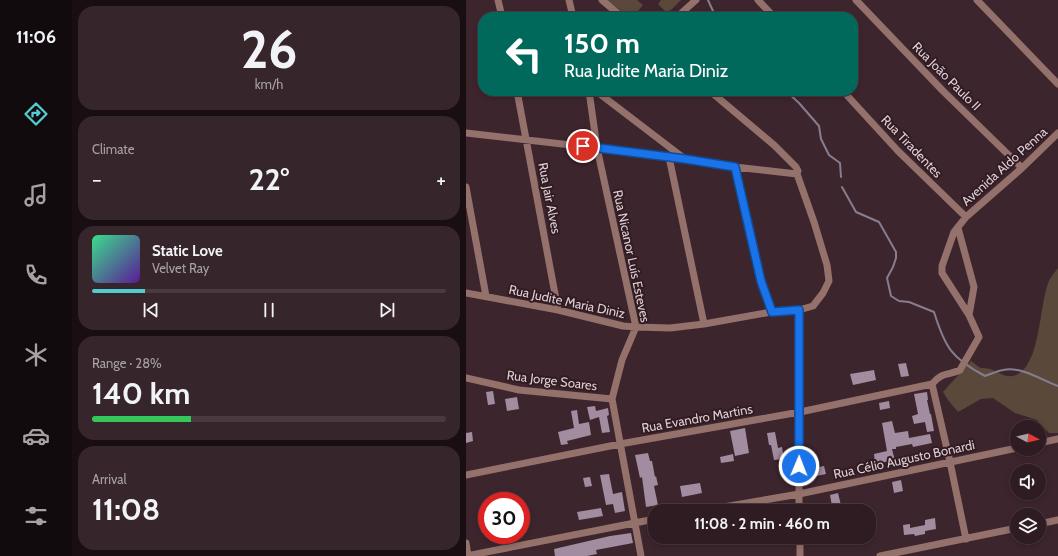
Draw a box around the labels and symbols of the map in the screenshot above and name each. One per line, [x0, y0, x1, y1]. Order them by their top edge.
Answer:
street label: Rua João Paulo II [909, 38, 985, 114]
street label: Rua Tiradentes [878, 111, 946, 181]
street label: Avenida Aldo Penna [958, 123, 1051, 209]
pin [566, 129, 600, 163]
street label: Rua Jair Alves [535, 161, 565, 236]
street label: Rua Nicanor Luís Esteves [610, 188, 654, 324]
street label: Rua Judite Maria Diniz [507, 281, 627, 321]
street label: Rua Jorge Soares [506, 367, 599, 394]
street label: Rua Evandro Martins [640, 400, 754, 436]
north arrow [1010, 420, 1046, 456]
street label: Rua Célio Augusto Bonardi [832, 436, 976, 482]
position arrow [778, 445, 820, 487]
speed limit sign: 30 [478, 492, 530, 544]

